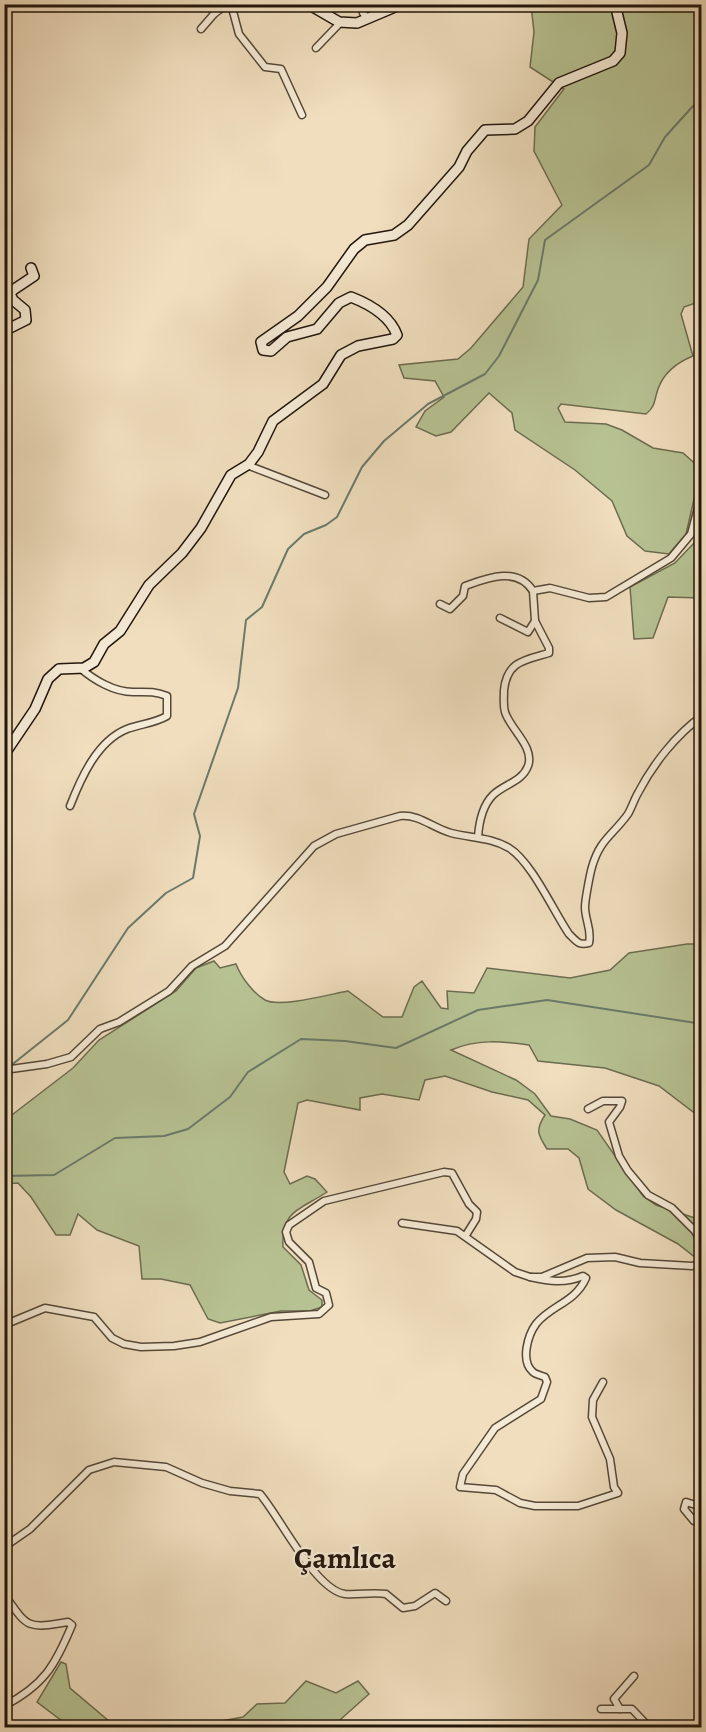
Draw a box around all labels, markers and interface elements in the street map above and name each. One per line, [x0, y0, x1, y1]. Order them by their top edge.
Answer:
district label: Çamlıca [294, 1538, 396, 1578]

